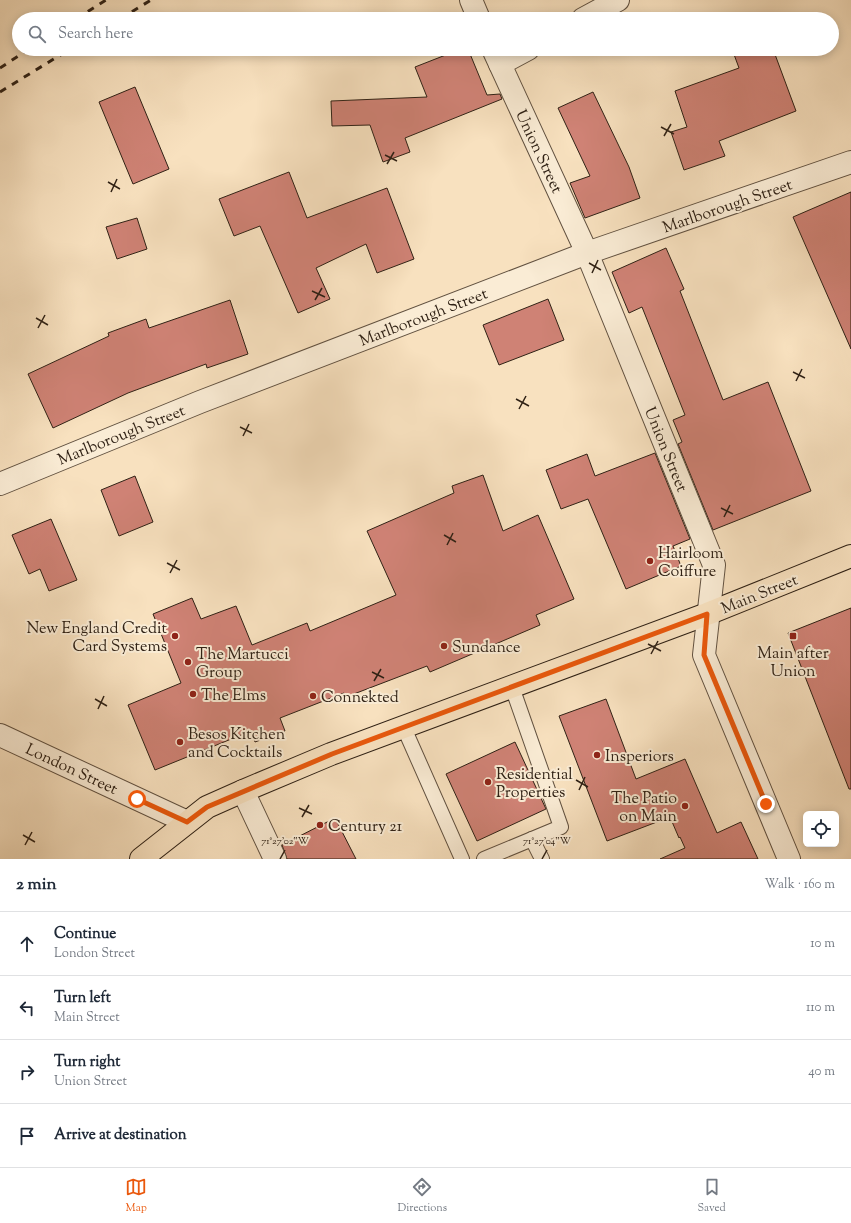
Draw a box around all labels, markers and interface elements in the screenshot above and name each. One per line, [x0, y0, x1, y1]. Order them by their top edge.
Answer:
search box [12, 12, 839, 56]
icon: search [26, 23, 48, 45]
text: Search here [58, 24, 133, 45]
street label: Union Street [508, 106, 567, 198]
street label: Marlborough Street [660, 174, 796, 240]
street label: Marlborough Street [356, 283, 492, 353]
street label: Marlborough Street [55, 400, 190, 472]
street label: Union Street [637, 404, 692, 496]
place label: Hairloom Coiffure [658, 543, 723, 584]
marker: Hairloom Coiffure [645, 556, 655, 566]
street label: Main Street [718, 569, 802, 621]
place label: New England Credit Card Systems [26, 618, 168, 659]
marker: New England Credit Card Systems [170, 631, 180, 641]
marker: Main after Union [788, 631, 798, 641]
place label: Sundance [452, 637, 520, 660]
marker: Sundance [439, 641, 449, 651]
place label: Main after Union [757, 643, 829, 684]
place label: The Martucci Group [196, 644, 289, 685]
marker: The Martucci Group [183, 657, 193, 667]
place label: The Elms [201, 685, 266, 708]
place label: Connekted [321, 687, 399, 710]
marker: The Elms [188, 689, 198, 699]
marker: Connekted [308, 691, 318, 701]
place label: Besos Kitchen and Cocktails [188, 724, 286, 765]
marker: Besos Kitchen and Cocktails [175, 737, 185, 747]
street label: London Street [21, 739, 121, 802]
place label: Insperiors [605, 746, 674, 769]
marker: Insperiors [592, 750, 602, 760]
place label: Residential Properties [496, 764, 573, 805]
marker: Residential Properties [483, 777, 493, 787]
place label: The Patio on Main [611, 788, 678, 829]
route start [128, 790, 146, 808]
route end [757, 795, 775, 813]
marker: The Patio on Main [680, 801, 690, 811]
map controls [803, 811, 839, 847]
button: locate [803, 811, 839, 847]
place label: Century 21 [328, 816, 403, 839]
marker: Century 21 [315, 820, 325, 830]
text: 71°27'02"W [261, 834, 309, 849]
text: 71°27'04"W [523, 834, 571, 849]
text: 2 min [16, 873, 57, 897]
text: Walk · 160 m [764, 876, 835, 894]
text: Continue [54, 924, 116, 945]
icon: ahead [16, 933, 38, 955]
text: 10 m [810, 935, 835, 953]
text: London Street [54, 945, 135, 963]
text: Turn left [54, 988, 111, 1009]
icon: left [16, 997, 38, 1019]
text: 110 m [806, 999, 835, 1017]
text: Main Street [54, 1009, 120, 1027]
text: Turn right [54, 1052, 120, 1073]
icon: right [16, 1061, 38, 1083]
text: 40 m [808, 1063, 835, 1081]
text: Union Street [54, 1073, 127, 1091]
icon: arrive [16, 1125, 38, 1147]
text: Arrive at destination [54, 1125, 187, 1146]
tab: Map [125, 1176, 147, 1216]
tab: Directions [398, 1176, 447, 1216]
tab: Saved [698, 1176, 726, 1216]

